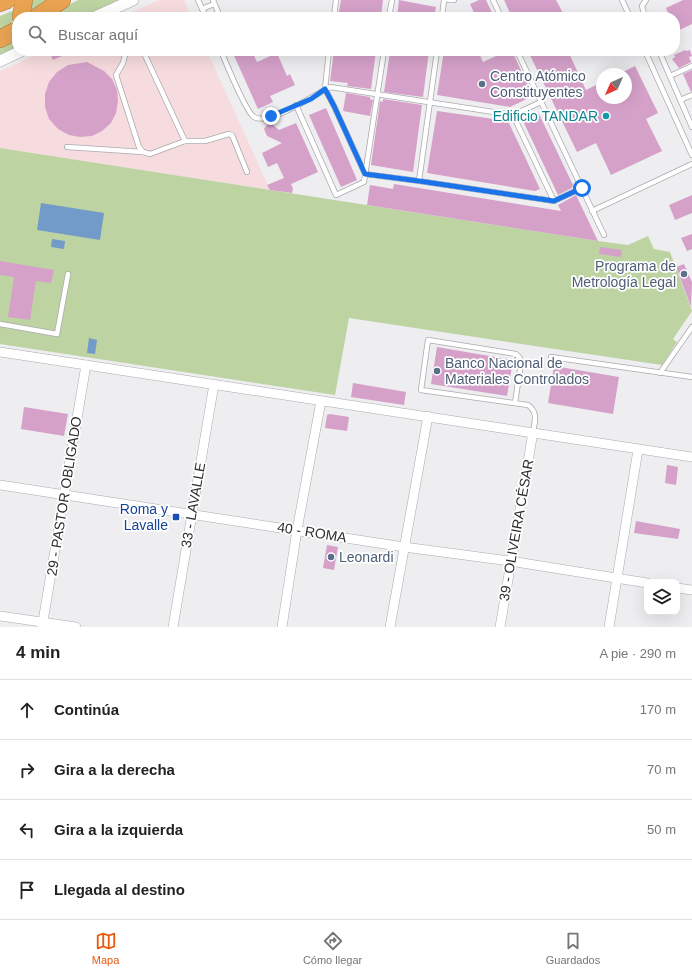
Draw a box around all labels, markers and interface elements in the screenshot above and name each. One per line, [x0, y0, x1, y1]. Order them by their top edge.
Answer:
search box [12, 12, 680, 56]
icon: search [26, 23, 48, 45]
text: Buscar aquí [58, 26, 138, 43]
place label: Centro Atómico Constituyentes [490, 68, 586, 100]
north arrow [596, 68, 632, 104]
marker: Centro Atómico Constituyentes [477, 79, 487, 89]
route end [262, 107, 280, 125]
place label: Edificio TANDAR [493, 108, 598, 124]
marker: Edificio TANDAR [601, 111, 611, 121]
route start [573, 179, 591, 197]
place label: Programa de Metrología Legal [572, 258, 676, 290]
marker: Programa de Metrología Legal [679, 269, 689, 279]
place label: Banco Nacional de Materiales Controlados [445, 355, 589, 387]
marker: Banco Nacional de Materiales Controlados [432, 366, 442, 376]
street label: 29 - PASTOR OBLIGADO [43, 415, 85, 577]
street label: 39 - OLIVEIRA CÉSAR [496, 458, 536, 602]
street label: 33 - LAVALLE [178, 461, 208, 549]
place label: Roma y Lavalle [120, 501, 168, 533]
marker: Roma y Lavalle [171, 512, 181, 522]
street label: 40 - ROMA [276, 519, 348, 545]
place label: Leonardi [339, 549, 394, 565]
marker: Leonardi [326, 552, 336, 562]
map controls [644, 579, 680, 615]
button: layers [644, 579, 680, 615]
text: 4 min [16, 643, 60, 662]
text: A pie · 290 m [599, 646, 676, 661]
icon: ahead [16, 699, 38, 721]
text: Continúa [54, 701, 119, 718]
text: 170 m [640, 702, 676, 717]
icon: right [16, 759, 38, 781]
text: Gira a la derecha [54, 761, 175, 778]
text: 70 m [647, 762, 676, 777]
icon: left [16, 819, 38, 841]
text: Gira a la izquierda [54, 821, 183, 838]
text: 50 m [647, 822, 676, 837]
icon: arrive [16, 879, 38, 901]
text: Llegada al destino [54, 881, 185, 898]
tab: Mapa [92, 930, 119, 966]
tab: Cómo llegar [303, 930, 362, 966]
tab: Guardados [546, 930, 600, 966]

